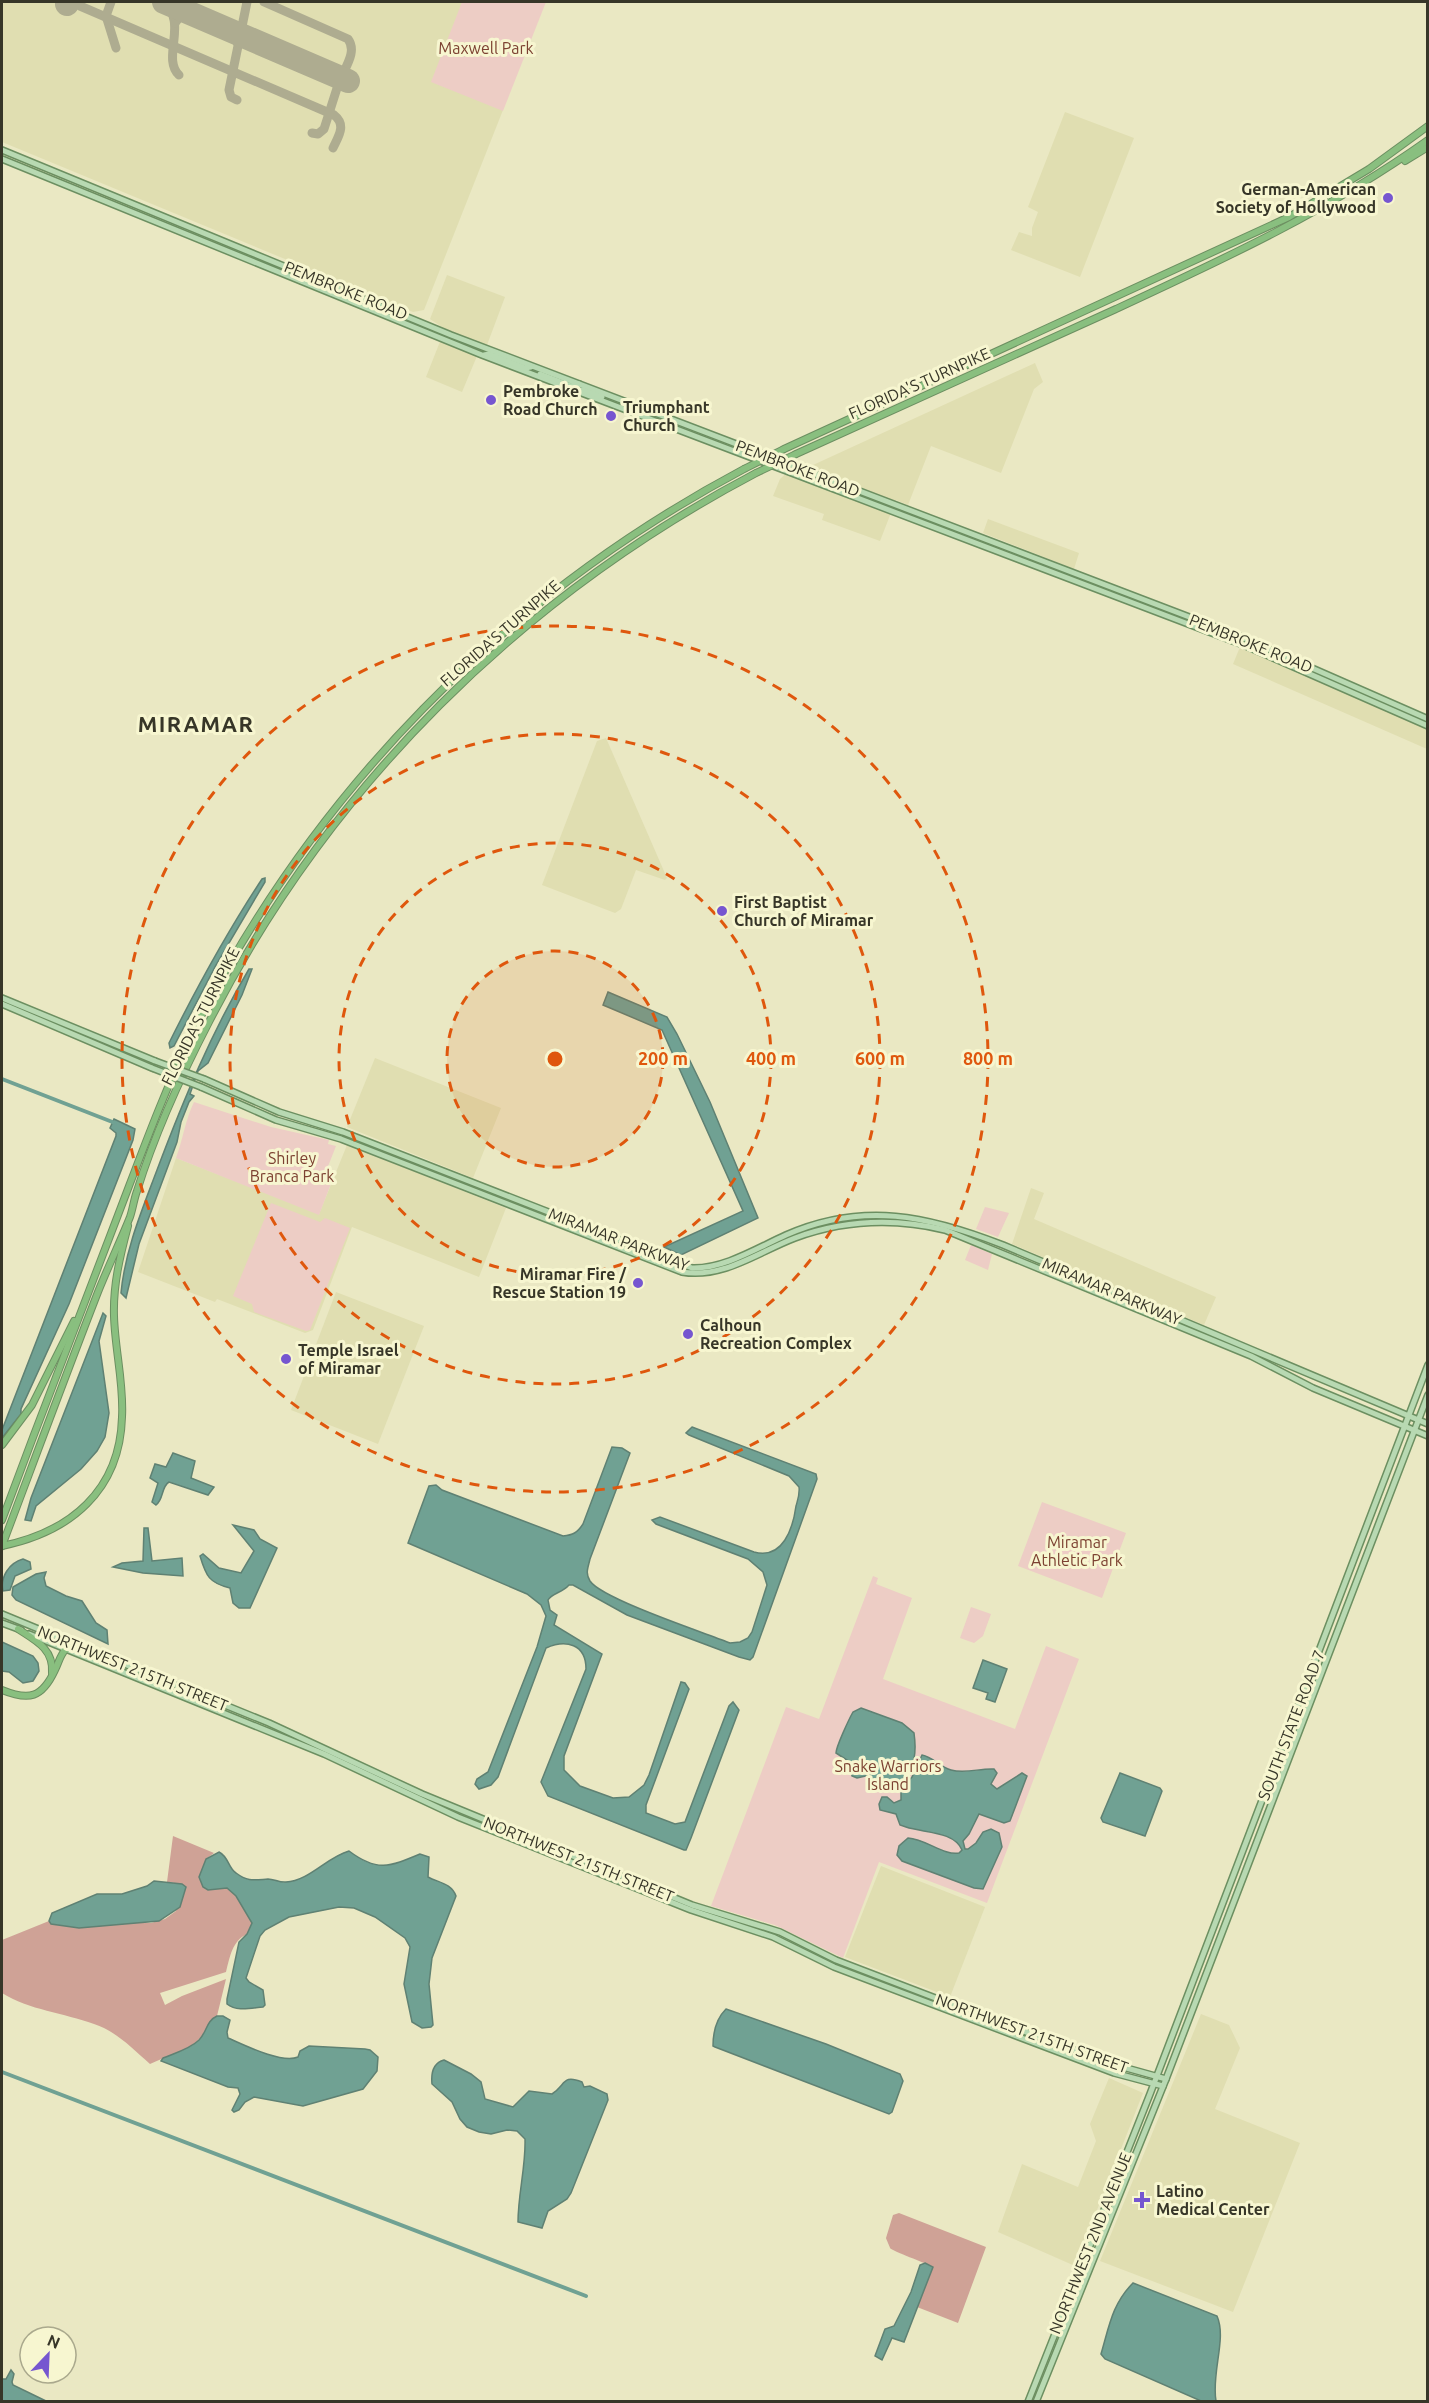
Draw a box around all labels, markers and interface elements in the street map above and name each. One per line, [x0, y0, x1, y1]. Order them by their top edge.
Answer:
park label: Maxwell Park [438, 39, 534, 57]
place label: German-American Society of Hollywood [1216, 180, 1376, 216]
marker: German-American Society of Hollywood [1381, 191, 1395, 205]
street label: PEMBROKE ROAD [282, 257, 410, 323]
street label: FLORIDA'S TURNPIKE [846, 344, 992, 422]
place label: Pembroke Road Church [503, 382, 598, 418]
marker: Pembroke Road Church [484, 393, 498, 407]
place label: Triumphant Church [623, 398, 710, 434]
marker: Triumphant Church [604, 409, 618, 423]
street label: PEMBROKE ROAD [734, 436, 862, 500]
street label: FLORIDA'S TURNPIKE [437, 576, 563, 690]
street label: PEMBROKE ROAD [1187, 610, 1315, 676]
district label: MIRAMAR [138, 711, 254, 736]
place label: First Baptist Church of Miramar [734, 893, 874, 929]
marker: First Baptist Church of Miramar [715, 904, 729, 918]
street label: FLORIDA'S TURNPIKE [157, 944, 243, 1088]
text: 200 m [638, 1048, 688, 1068]
text: 400 m [746, 1048, 796, 1068]
text: 600 m [855, 1048, 905, 1068]
text: 800 m [963, 1048, 1013, 1068]
centre of rings [545, 1049, 565, 1069]
park label: Shirley Branca Park [250, 1149, 334, 1185]
street label: MIRAMAR PARKWAY [546, 1204, 693, 1274]
street label: MIRAMAR PARKWAY [1040, 1254, 1185, 1329]
place label: Miramar Fire / Rescue Station 19 [492, 1265, 627, 1301]
marker: Miramar Fire / Rescue Station 19 [631, 1276, 645, 1290]
place label: Calhoun Recreation Complex [700, 1316, 852, 1352]
marker: Calhoun Recreation Complex [681, 1327, 695, 1341]
place label: Temple Israel of Miramar [298, 1341, 399, 1377]
marker: Temple Israel of Miramar [279, 1352, 293, 1366]
park label: Miramar Athletic Park [1031, 1533, 1123, 1569]
street label: NORTHWEST 215TH STREET [35, 1622, 231, 1714]
street label: SOUTH STATE ROAD 7 [1254, 1647, 1328, 1803]
park label: Snake Warriors Island [834, 1757, 942, 1793]
street label: NORTHWEST 215TH STREET [481, 1813, 677, 1905]
street label: NORTHWEST 215TH STREET [933, 1990, 1131, 2076]
street label: NORTHWEST 2ND AVENUE [1045, 2150, 1135, 2336]
place label: Latino Medical Center [1156, 2182, 1270, 2218]
marker: Latino Medical Center [1133, 2191, 1151, 2209]
north arrow [18, 2325, 78, 2385]
text: N [45, 2331, 63, 2352]

